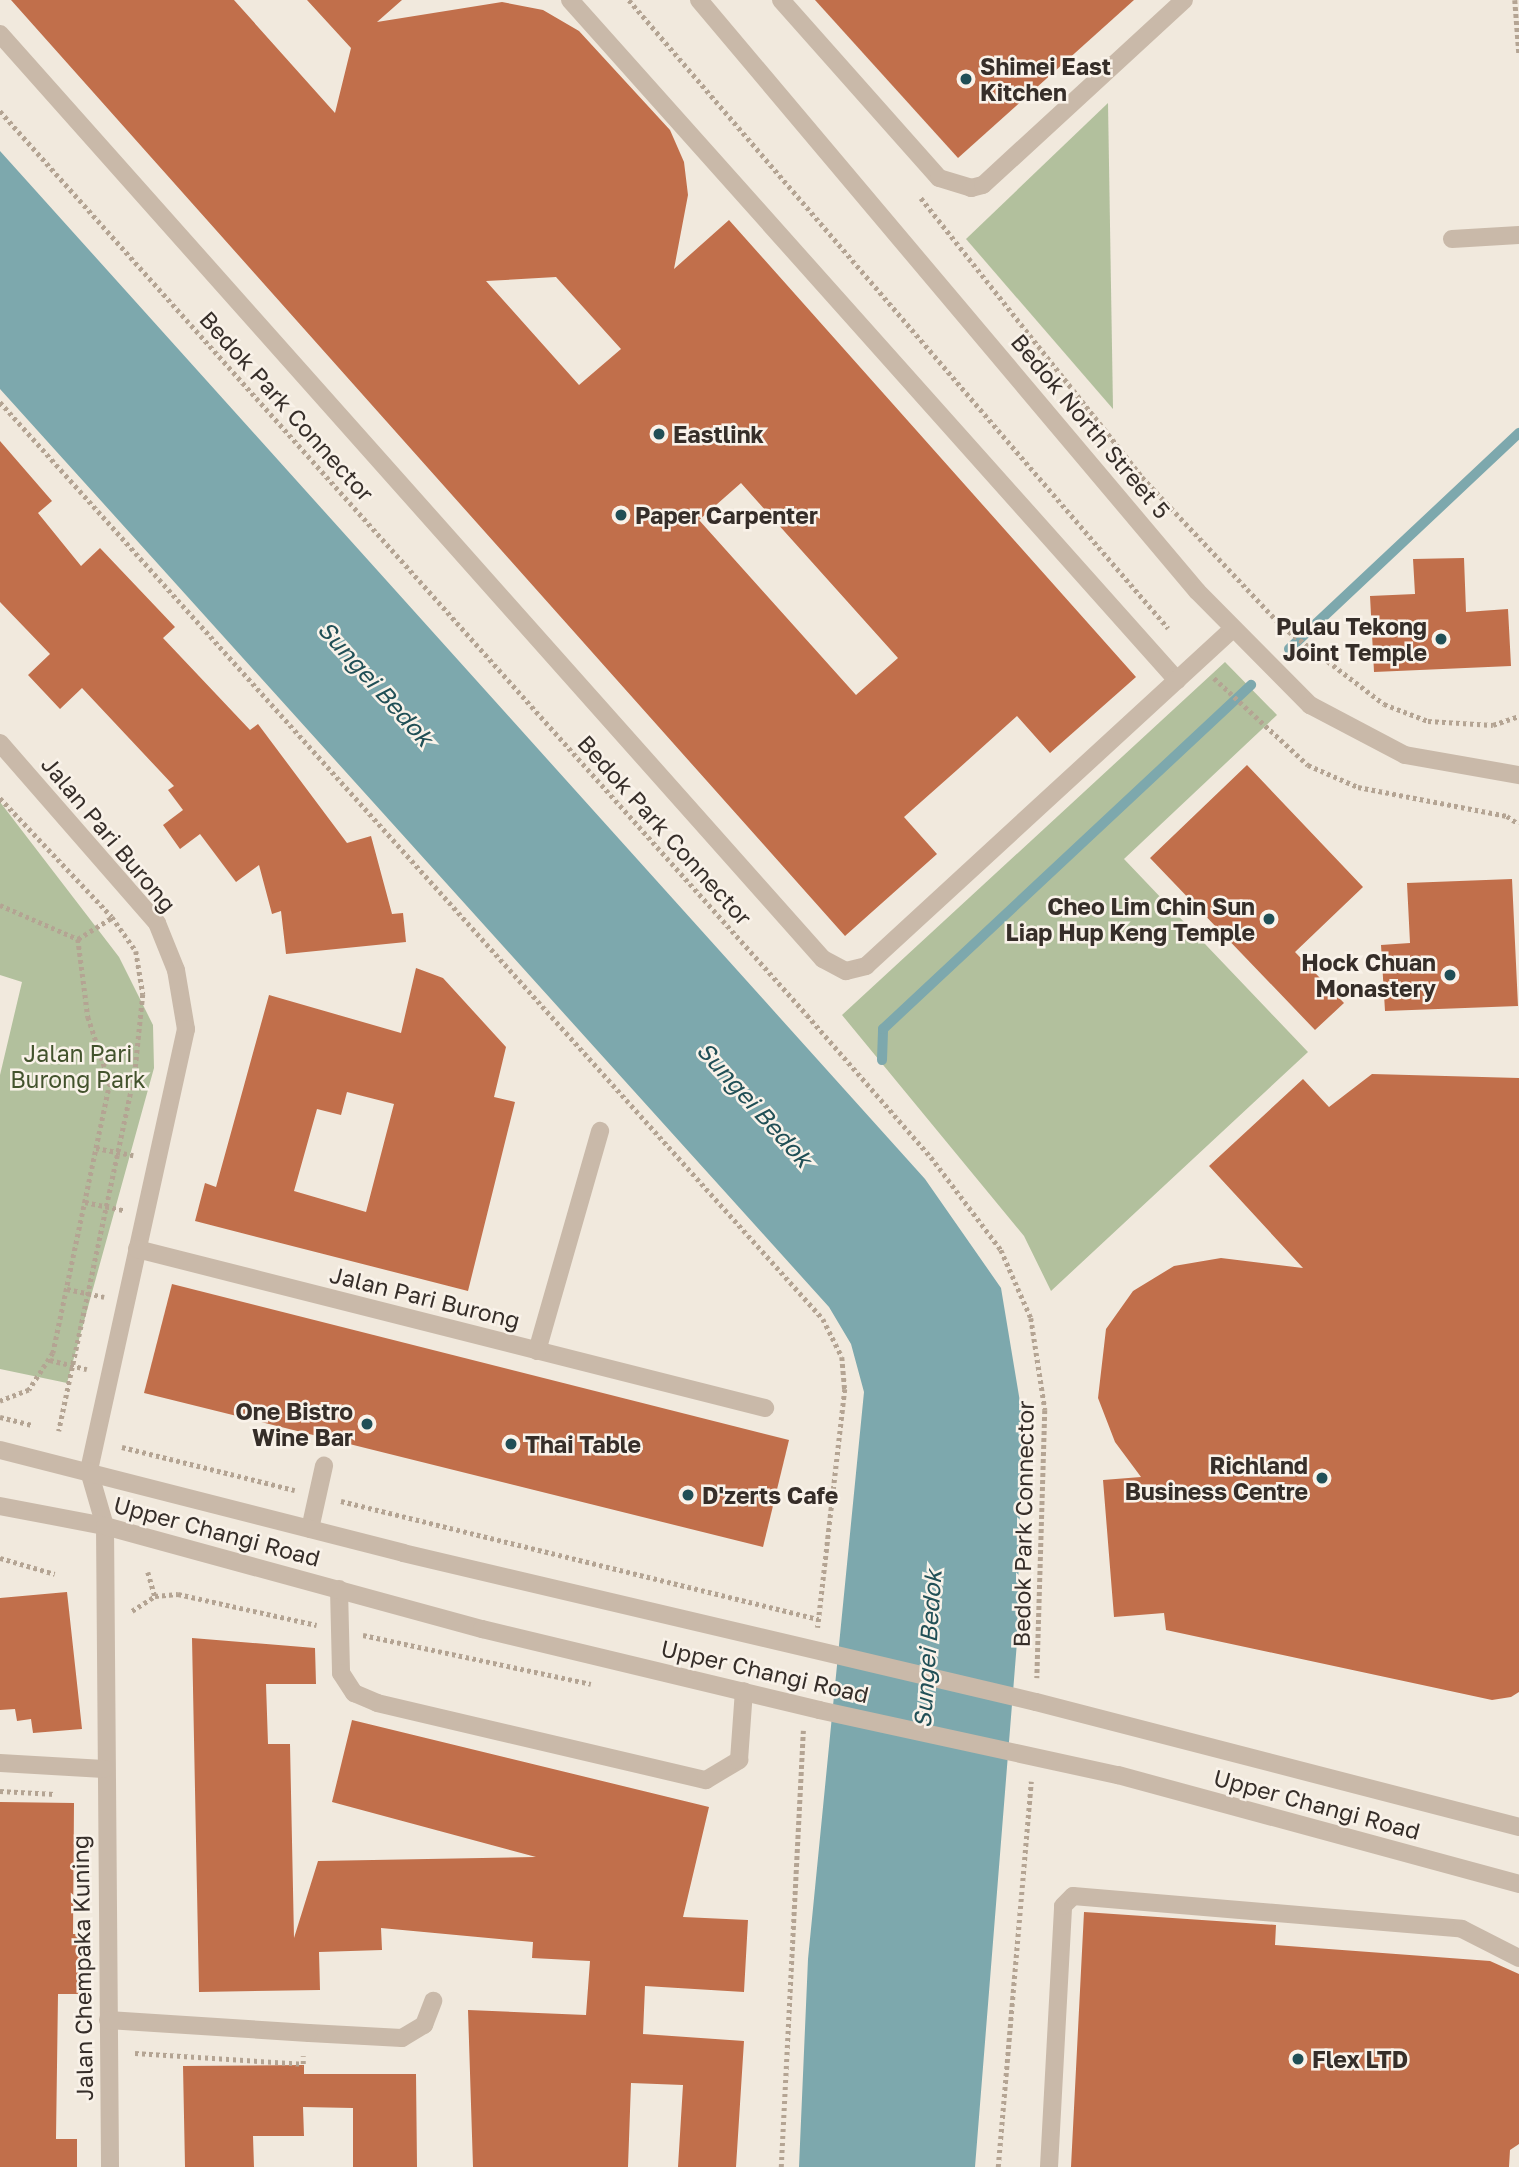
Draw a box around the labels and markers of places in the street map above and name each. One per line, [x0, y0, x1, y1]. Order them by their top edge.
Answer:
place label: Shimei East Kitchen [980, 52, 1111, 106]
marker: Shimei East Kitchen [958, 71, 974, 87]
place label: Eastlink [673, 420, 764, 448]
marker: Eastlink [651, 426, 667, 442]
place label: Paper Carpenter [635, 501, 818, 529]
marker: Paper Carpenter [613, 507, 629, 523]
place label: Pulau Tekong Joint Temple [1276, 612, 1427, 666]
marker: Pulau Tekong Joint Temple [1433, 631, 1449, 647]
place label: Cheo Lim Chin Sun Liap Hup Keng Temple [1006, 892, 1255, 946]
marker: Cheo Lim Chin Sun Liap Hup Keng Temple [1261, 911, 1277, 927]
place label: Hock Chuan Monastery [1301, 948, 1436, 1002]
marker: Hock Chuan Monastery [1442, 967, 1458, 983]
place label: One Bistro Wine Bar [235, 1397, 353, 1451]
marker: One Bistro Wine Bar [359, 1416, 375, 1432]
place label: Thai Table [525, 1430, 641, 1458]
marker: Thai Table [503, 1436, 519, 1452]
place label: Richland Business Centre [1125, 1451, 1308, 1505]
marker: Richland Business Centre [1314, 1470, 1330, 1486]
place label: D'zerts Cafe [702, 1481, 838, 1509]
marker: D'zerts Cafe [680, 1487, 696, 1503]
place label: Flex LTD [1312, 2045, 1408, 2073]
marker: Flex LTD [1290, 2051, 1306, 2067]

